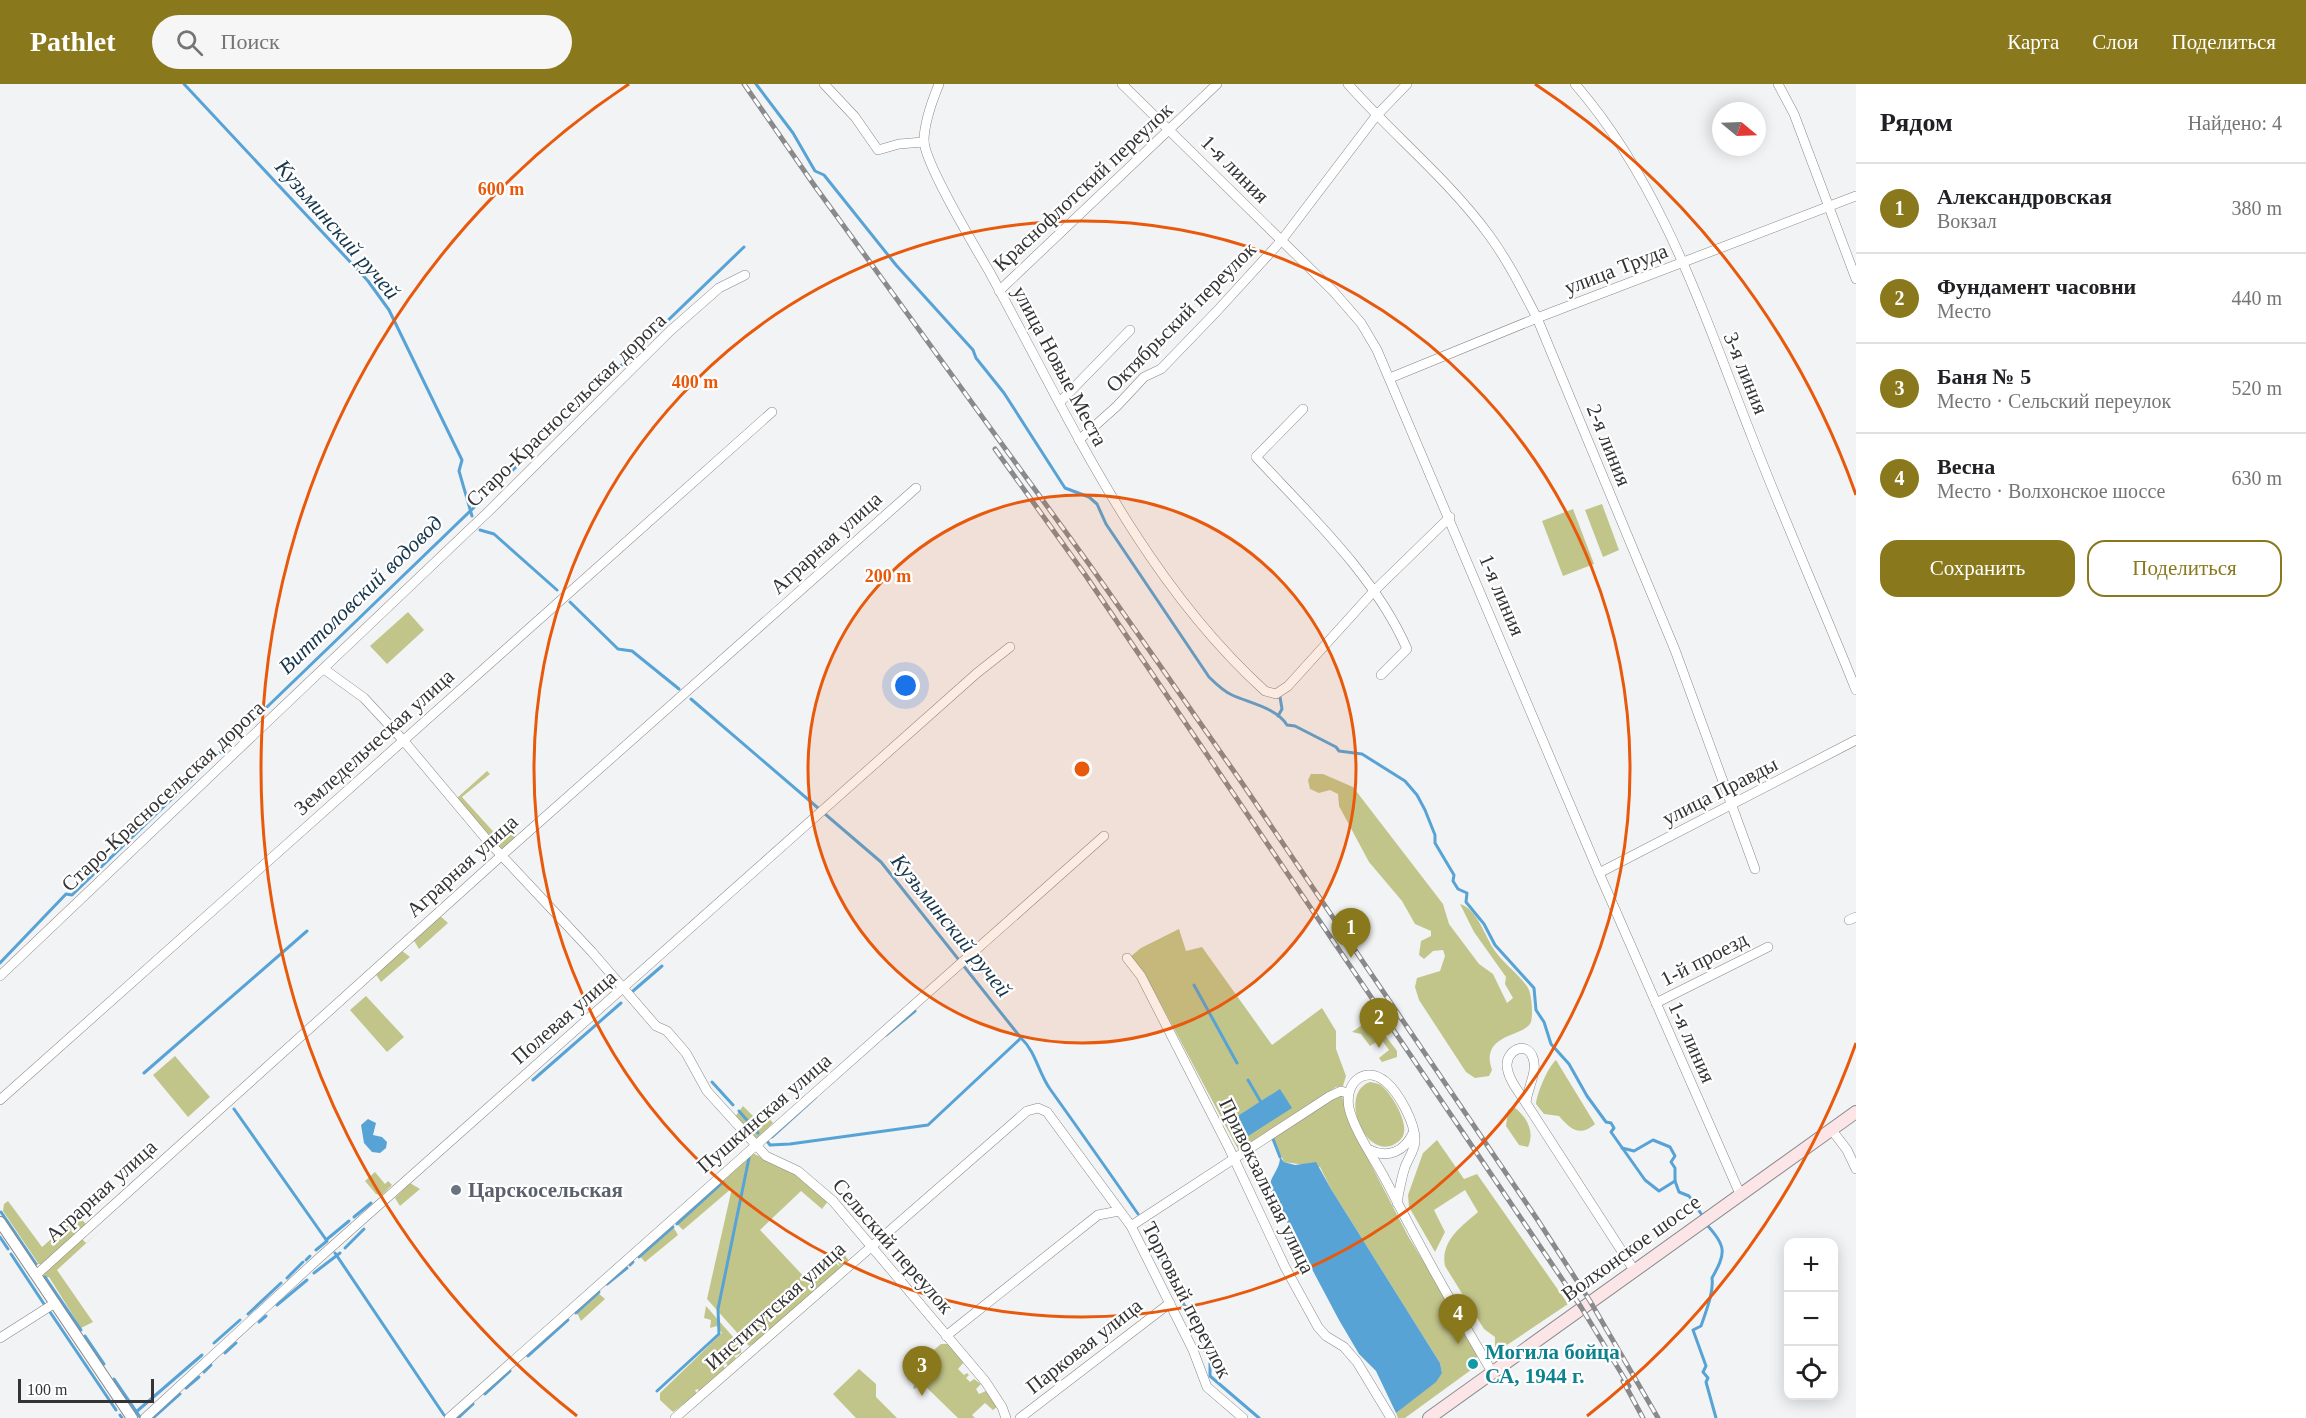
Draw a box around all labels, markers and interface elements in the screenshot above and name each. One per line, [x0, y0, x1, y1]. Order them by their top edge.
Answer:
search box [152, 15, 572, 69]
text: Pathlet [30, 26, 116, 57]
icon: search [173, 26, 206, 59]
text: Поиск [221, 29, 280, 54]
text: Карта [2007, 30, 2059, 54]
text: Слои [2092, 30, 2138, 54]
text: Поделиться [2171, 30, 2276, 54]
street label: Краснофлотский переулок [989, 97, 1178, 276]
north arrow [1712, 102, 1766, 156]
text: Рядом [1880, 108, 1953, 137]
text: Найдено: 4 [2188, 112, 2282, 134]
street label: 1-я линия [1196, 130, 1274, 208]
water label: Кузьминский ручей [269, 154, 405, 304]
text: 600 m [478, 179, 524, 199]
text: Александровская [1937, 184, 2112, 209]
text: 1 [1895, 197, 1905, 219]
text: 380 m [2231, 197, 2282, 219]
text: Вокзал [1937, 210, 1997, 232]
street label: Октябрьский переулок [1101, 236, 1262, 397]
street label: улица Труда [1561, 238, 1672, 300]
text: Фундамент часовни [1937, 274, 2136, 299]
street label: улица Новые Места [1008, 282, 1113, 451]
text: 2 [1895, 287, 1905, 309]
text: 440 m [2231, 287, 2282, 309]
text: Место [1937, 300, 1991, 322]
street label: Старо-Красносельская дорога [461, 308, 671, 512]
street label: 3-я линия [1719, 329, 1773, 418]
text: Баня № 5 [1937, 364, 2031, 389]
text: 400 m [672, 372, 718, 392]
text: 3 [1895, 377, 1905, 399]
text: 520 m [2231, 377, 2282, 399]
text: Место · Сельский переулок [1937, 390, 2171, 412]
street label: 2-я линия [1582, 401, 1636, 490]
text: Весна [1937, 454, 1995, 479]
text: 4 [1895, 467, 1905, 489]
text: 630 m [2231, 467, 2282, 489]
text: Место · Волхонское шоссе [1937, 480, 2165, 502]
street label: Аграрная улица [765, 486, 887, 599]
water label: Виттоловский водовод [273, 510, 447, 679]
button: Сохранить [1880, 540, 2075, 597]
button: Поделиться [2087, 540, 2282, 597]
street label: 1-я линия [1474, 551, 1530, 640]
text: 200 m [865, 566, 911, 586]
street label: Земледельческая улица [289, 663, 459, 820]
your location [891, 671, 920, 700]
street label: Старо-Красносельская дорога [57, 695, 270, 896]
street label: улица Правды [1658, 752, 1782, 830]
centre of rings [1072, 759, 1092, 779]
street label: Аграрная улица [401, 809, 523, 922]
water label: Кузьминский ручей [886, 848, 1017, 1002]
pin: 1 [1332, 908, 1370, 958]
street label: 1-й проезд [1656, 927, 1752, 991]
street label: Полевая улица [507, 965, 622, 1069]
pin: 2 [1360, 998, 1398, 1048]
street label: 1-я линия [1663, 998, 1721, 1087]
street label: Пушкинская улица [692, 1048, 836, 1178]
street label: Привокзальная улица [1214, 1094, 1320, 1278]
street label: Аграрная улица [40, 1134, 162, 1247]
street label: Сельский переулок [828, 1173, 959, 1319]
place label: Царскосельская [468, 1178, 623, 1202]
marker: Царскосельская [449, 1183, 463, 1197]
street label: Волхонское шоссе [1557, 1190, 1705, 1306]
street label: Торговый переулок [1137, 1218, 1237, 1383]
street label: Институтская улица [700, 1236, 851, 1375]
map controls [1784, 1238, 1838, 1400]
button: + [1784, 1238, 1838, 1292]
button: − [1784, 1292, 1838, 1346]
street label: Парковая улица [1021, 1293, 1147, 1399]
pin: 4 [1438, 1294, 1478, 1344]
place label: Могила бойца СА, 1944 г. [1485, 1340, 1620, 1388]
pin: 3 [902, 1346, 942, 1396]
button: locate [1784, 1346, 1838, 1400]
marker: Могила бойца СА, 1944 г. [1466, 1357, 1480, 1371]
scale bar [18, 1376, 154, 1404]
text: 100 m [27, 1381, 67, 1398]

